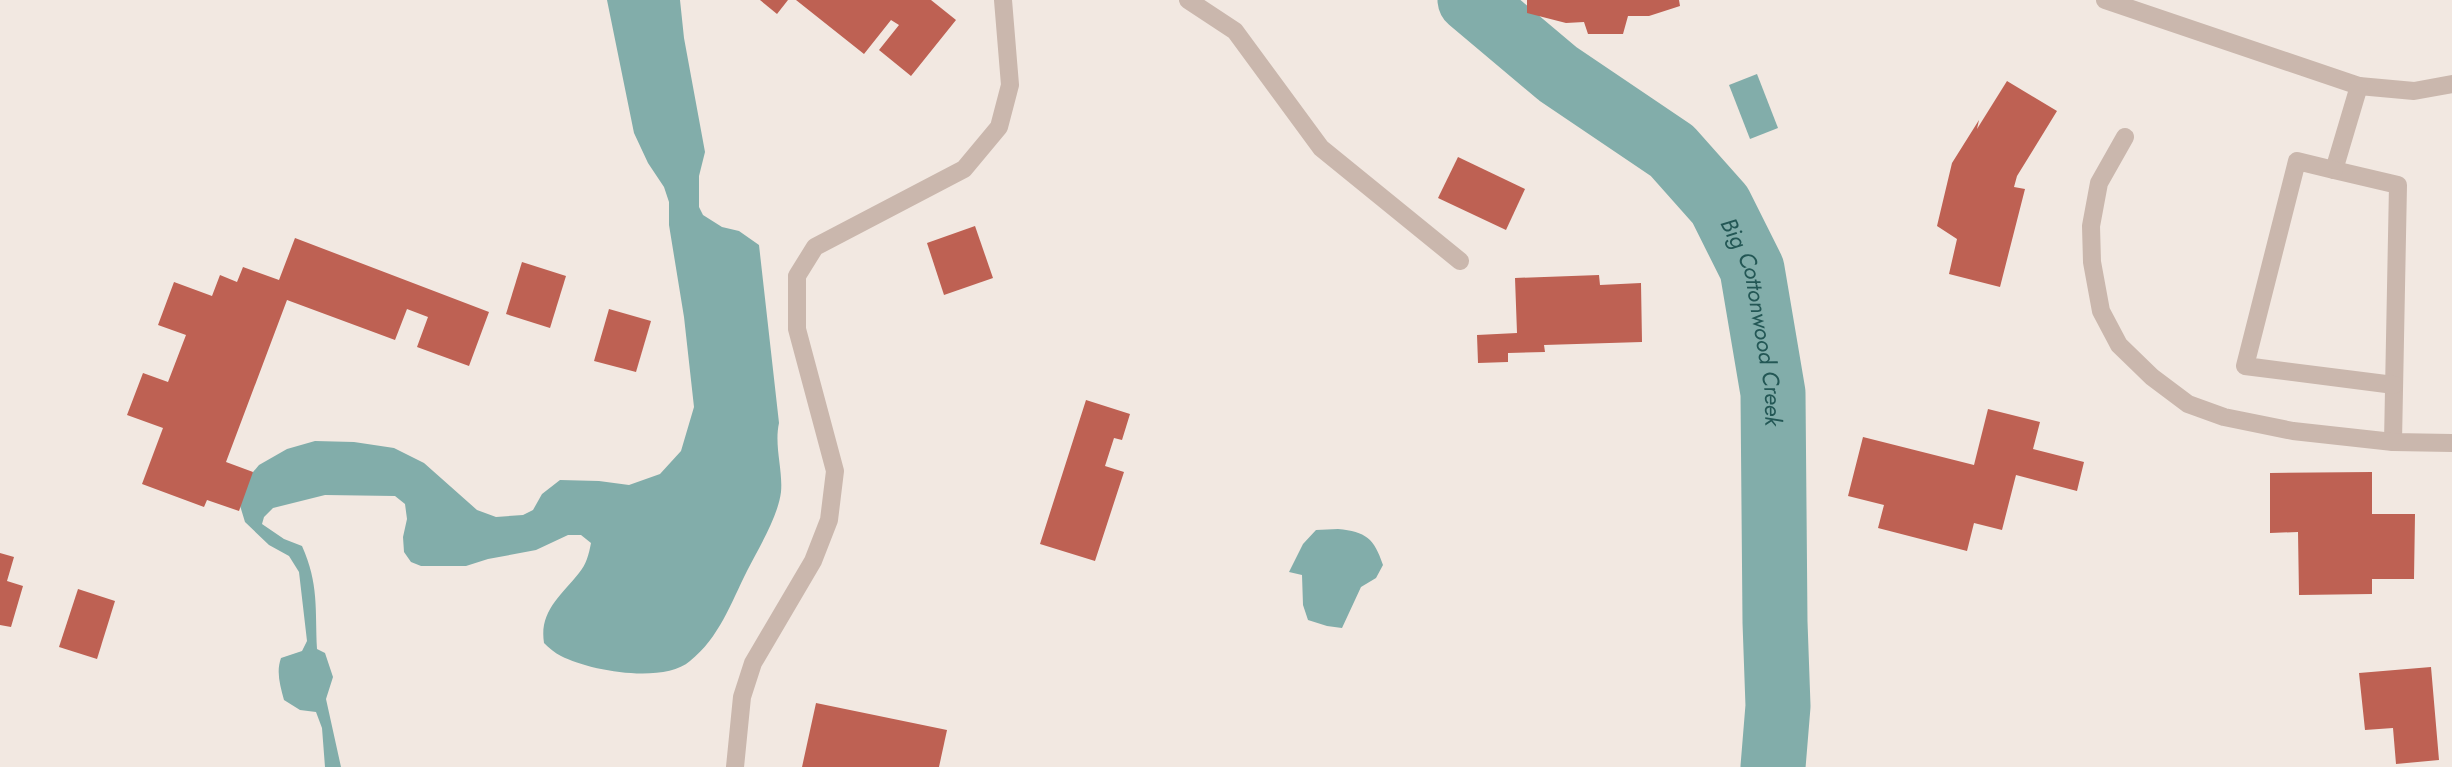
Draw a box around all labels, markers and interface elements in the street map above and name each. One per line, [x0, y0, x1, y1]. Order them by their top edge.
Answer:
water label: Big Cottonwood Creek [1712, 212, 1790, 427]

